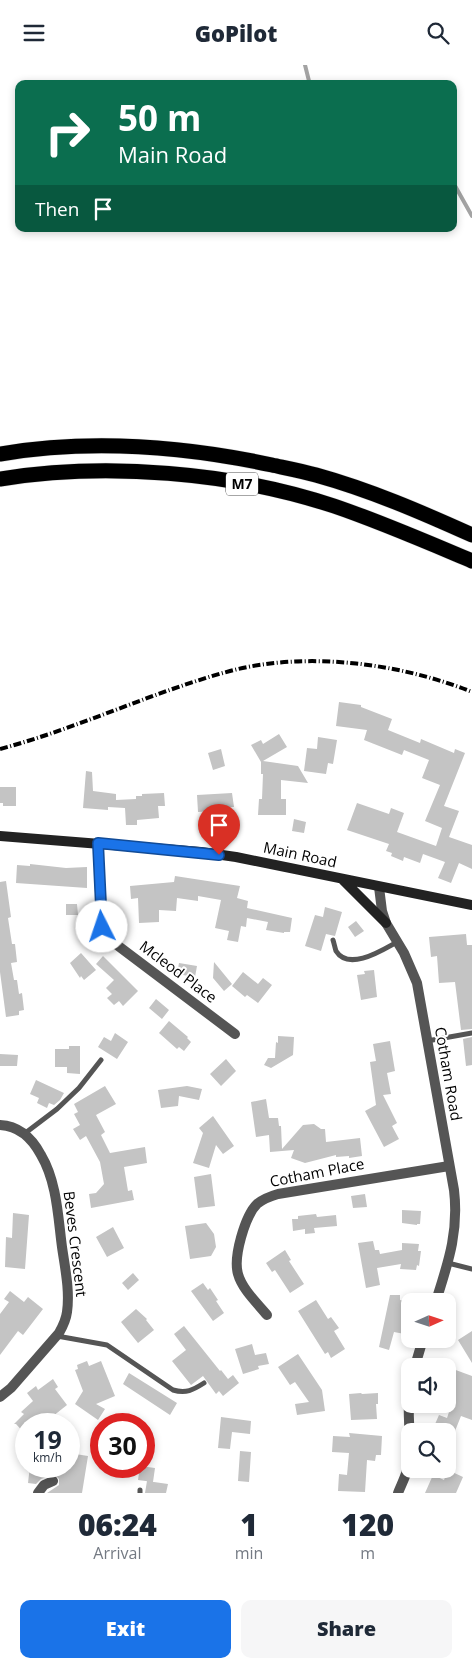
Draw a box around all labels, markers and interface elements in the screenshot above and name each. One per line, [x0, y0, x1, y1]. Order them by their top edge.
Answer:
text: GoPilot [195, 18, 277, 48]
icon: menu [20, 19, 48, 47]
icon: search [424, 19, 452, 47]
text: 50 m [118, 94, 201, 141]
icon: right [35, 100, 100, 165]
text: Main Road [118, 139, 227, 169]
icon: arrive [89, 195, 117, 223]
text: Then [35, 196, 79, 222]
road number: M7 [226, 473, 258, 495]
pin [198, 804, 240, 855]
icon: arrive [205, 811, 233, 839]
street label: Main Road [262, 836, 339, 872]
position arrow [75, 900, 127, 952]
street label: Mcleod Place [136, 936, 221, 1007]
street label: Cotham Road [431, 1025, 467, 1122]
street label: Cotham Place [268, 1153, 366, 1191]
street label: Beves Crescent [60, 1190, 92, 1298]
north arrow [401, 1293, 456, 1347]
map controls [401, 1293, 456, 1478]
button: sound [401, 1358, 456, 1413]
speed limit sign: 30 [90, 1413, 155, 1478]
text: 19 [33, 1422, 62, 1456]
button: search [401, 1423, 456, 1478]
text: km/h [33, 1449, 62, 1466]
text: 06:24 [78, 1504, 157, 1545]
text: 1 [240, 1504, 258, 1545]
text: 120 [341, 1504, 394, 1545]
text: Arrival [93, 1542, 141, 1564]
text: min [235, 1542, 263, 1564]
text: m [360, 1542, 375, 1564]
button: Exit [20, 1600, 231, 1658]
button: Share [241, 1600, 452, 1658]

